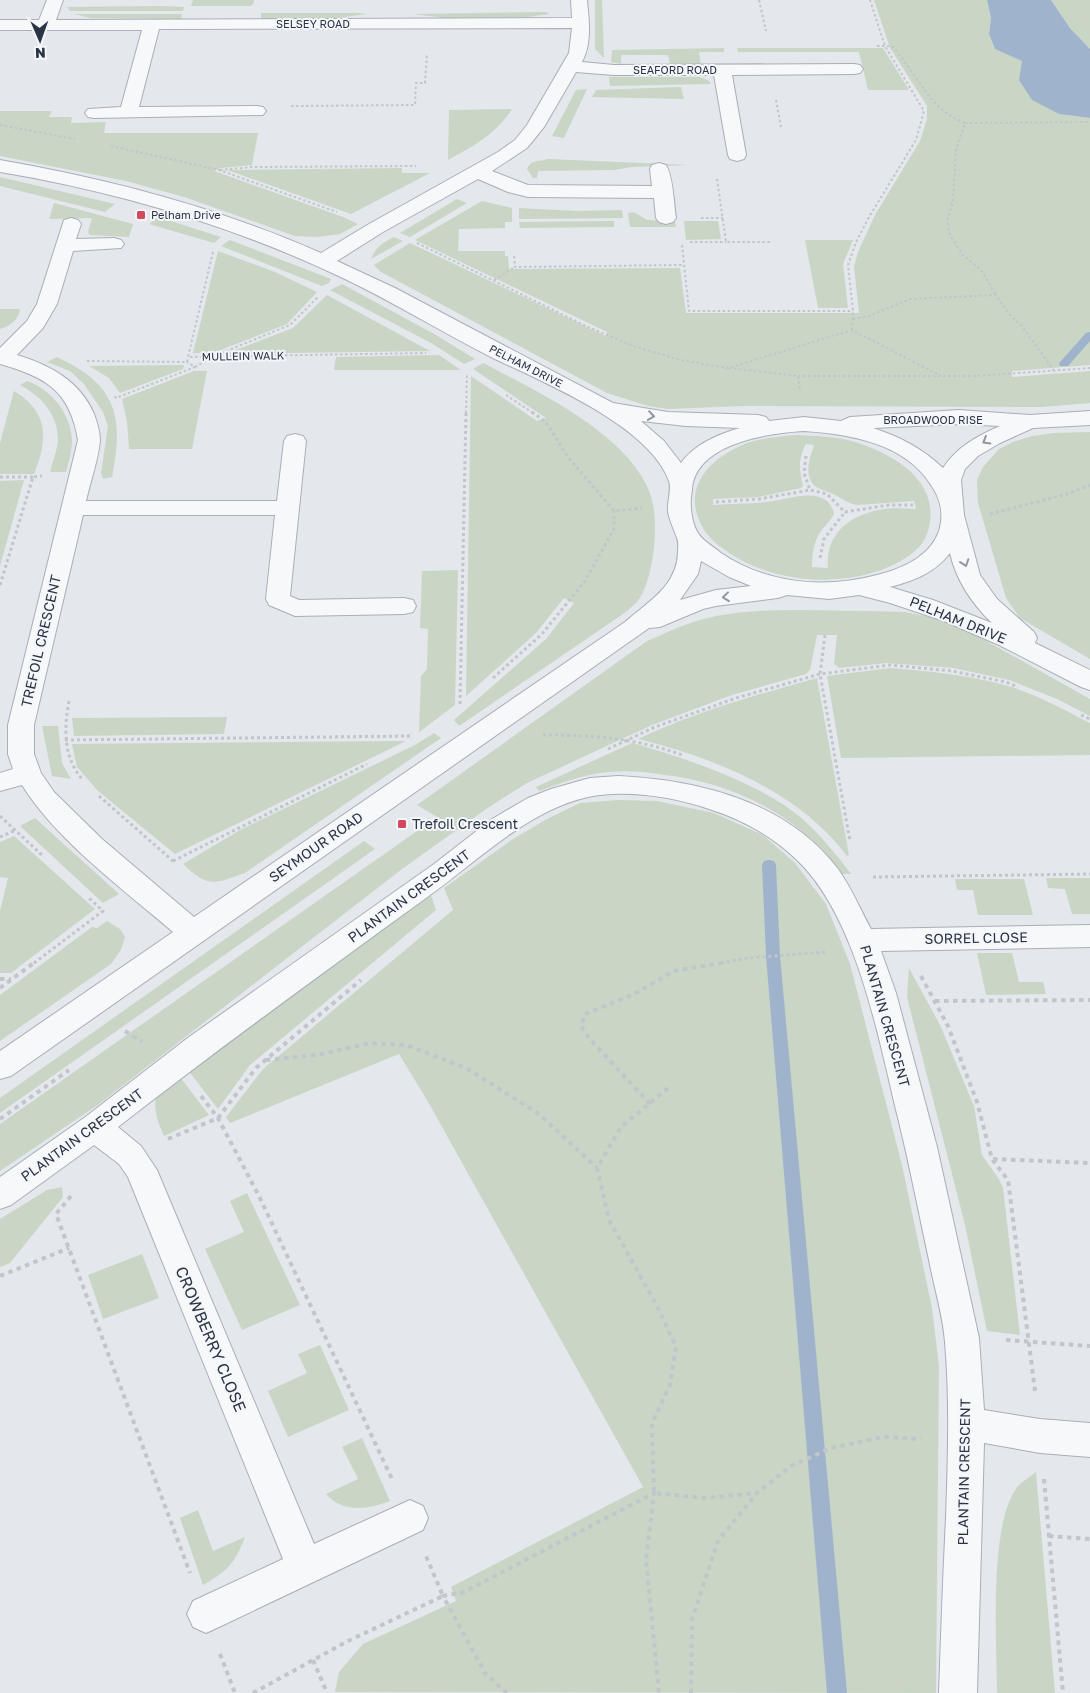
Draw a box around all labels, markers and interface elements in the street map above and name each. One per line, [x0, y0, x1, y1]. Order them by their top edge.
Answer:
north arrow [15, 15, 65, 65]
street label: SELSEY ROAD [276, 17, 350, 30]
text: N [35, 45, 46, 62]
street label: SEAFORD ROAD [633, 63, 717, 76]
place label: Pelham Drive [151, 208, 221, 221]
marker: Pelham Drive [135, 209, 147, 221]
street label: PELHAM DRIVE [487, 341, 565, 390]
street label: MULLEIN WALK [202, 348, 285, 363]
one-way arrow [647, 410, 655, 421]
street label: BROADWOOD RISE [883, 413, 983, 426]
one-way arrow [982, 435, 991, 445]
one-way arrow [960, 558, 970, 567]
street label: TREFOIL CRESCENT [17, 573, 64, 709]
one-way arrow [722, 591, 730, 602]
street label: PELHAM DRIVE [907, 592, 1009, 647]
street label: SEYMOUR ROAD [265, 808, 366, 885]
place label: Trefoil Crescent [412, 815, 518, 832]
marker: Trefoil Crescent [396, 818, 408, 830]
street label: PLANTAIN CRESCENT [344, 845, 473, 946]
street label: SORREL CLOSE [924, 928, 1028, 947]
street label: PLANTAIN CRESCENT [857, 943, 914, 1089]
street label: PLANTAIN CRESCENT [17, 1084, 146, 1185]
street label: CROWBERRY CLOSE [171, 1263, 251, 1415]
street label: PLANTAIN CRESCENT [954, 1398, 973, 1546]

